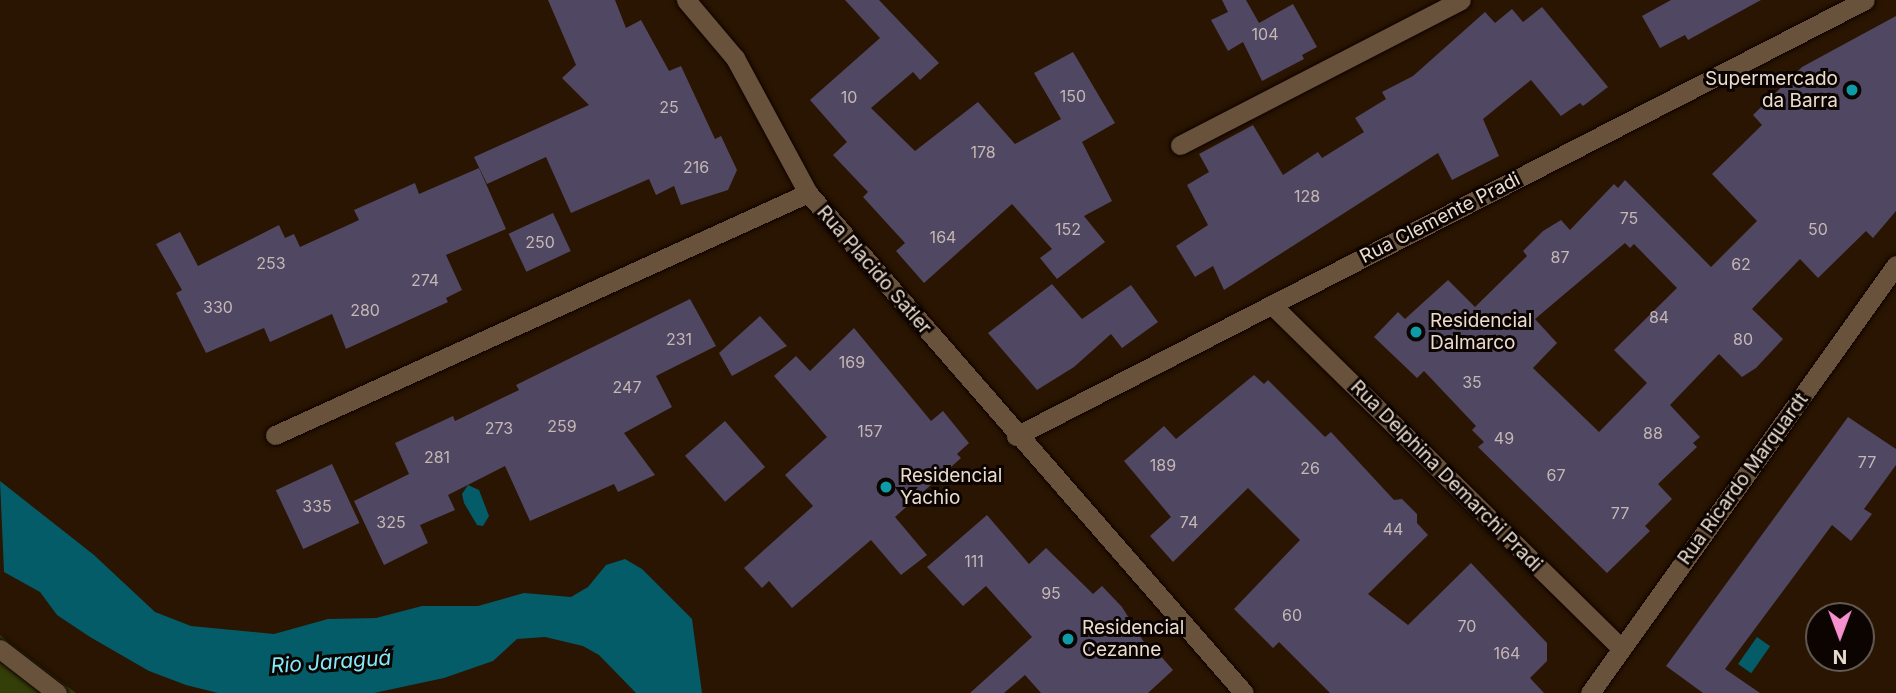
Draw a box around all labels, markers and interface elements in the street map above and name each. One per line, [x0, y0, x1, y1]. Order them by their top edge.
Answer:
house number: 104 [1252, 24, 1278, 44]
place label: Supermercado da Barra [1705, 68, 1838, 112]
marker: Supermercado da Barra [1844, 82, 1860, 98]
house number: 150 [1060, 86, 1086, 106]
house number: 10 [841, 87, 857, 107]
house number: 25 [659, 97, 679, 117]
house number: 178 [970, 142, 996, 162]
house number: 216 [683, 157, 709, 177]
street label: Rua Clemente Pradi [1356, 168, 1524, 268]
house number: 128 [1294, 186, 1320, 206]
street label: Rua Placido Satler [812, 201, 936, 339]
house number: 75 [1620, 208, 1638, 228]
house number: 152 [1055, 219, 1081, 239]
house number: 50 [1808, 219, 1828, 239]
house number: 164 [930, 227, 956, 247]
house number: 250 [525, 232, 555, 252]
house number: 87 [1551, 247, 1569, 267]
house number: 253 [256, 253, 286, 273]
house number: 62 [1731, 254, 1751, 274]
house number: 274 [411, 270, 439, 290]
house number: 330 [203, 297, 233, 317]
house number: 280 [350, 300, 380, 320]
house number: 84 [1649, 307, 1669, 327]
place label: Residencial Dalmarco [1430, 310, 1532, 354]
marker: Residencial Dalmarco [1408, 324, 1424, 340]
house number: 231 [666, 329, 692, 349]
house number: 80 [1733, 329, 1753, 349]
house number: 169 [839, 352, 865, 372]
house number: 35 [1462, 372, 1482, 392]
street label: Rua Delphina Demarchi Pradi [1346, 376, 1546, 576]
house number: 247 [613, 377, 641, 397]
street label: Rua Ricardo Marquardt [1673, 389, 1813, 569]
house number: 259 [547, 416, 577, 436]
house number: 273 [485, 418, 513, 438]
house number: 157 [857, 421, 883, 441]
house number: 88 [1643, 423, 1663, 443]
house number: 49 [1494, 428, 1514, 448]
house number: 281 [424, 447, 450, 467]
house number: 77 [1858, 452, 1876, 472]
house number: 189 [1150, 455, 1176, 475]
house number: 26 [1300, 458, 1320, 478]
place label: Residencial Yachio [900, 465, 1002, 509]
house number: 67 [1547, 465, 1565, 485]
marker: Residencial Yachio [878, 479, 894, 495]
house number: 335 [302, 496, 332, 516]
house number: 77 [1611, 503, 1629, 523]
house number: 325 [376, 512, 406, 532]
house number: 74 [1180, 512, 1198, 532]
house number: 44 [1383, 519, 1403, 539]
house number: 111 [964, 551, 984, 571]
house number: 95 [1041, 583, 1061, 603]
north arrow [1805, 602, 1875, 672]
house number: 60 [1282, 605, 1302, 625]
house number: 70 [1458, 616, 1476, 636]
place label: Residencial Cezanne [1082, 617, 1184, 661]
marker: Residencial Cezanne [1060, 631, 1076, 647]
house number: 164 [1494, 643, 1520, 663]
water label: Rio Jaraguá [270, 645, 392, 679]
text: N [1833, 645, 1847, 668]

